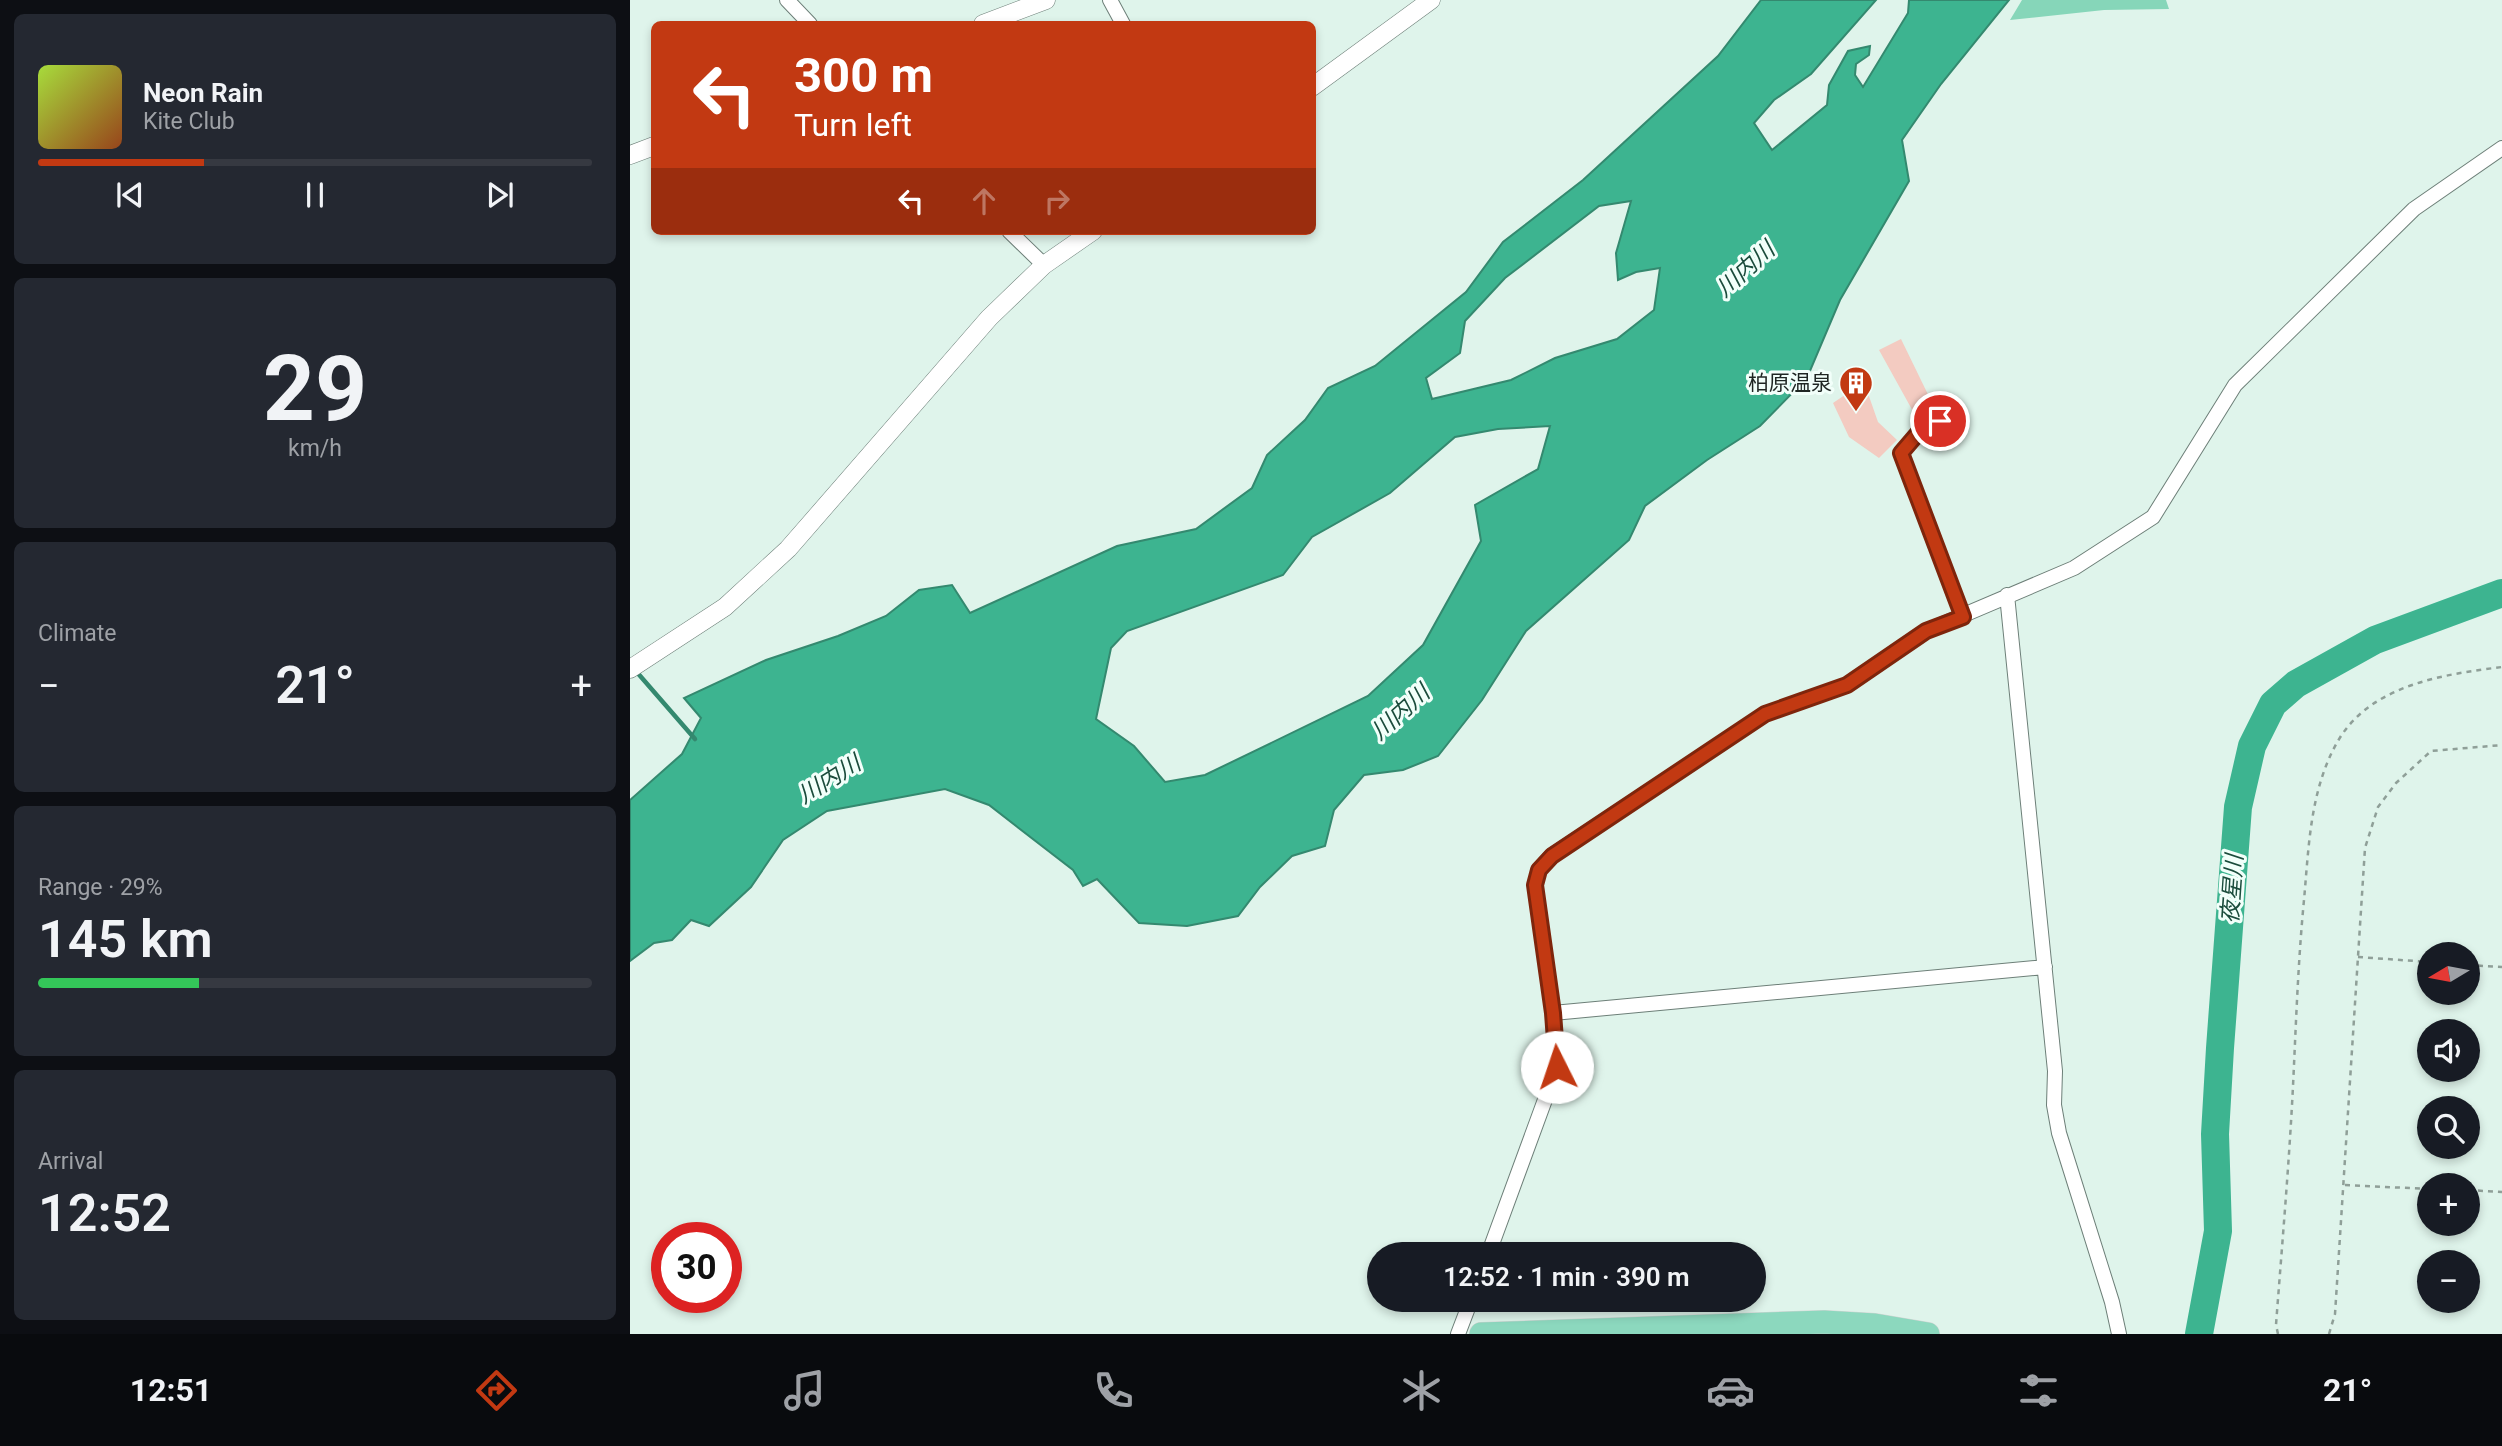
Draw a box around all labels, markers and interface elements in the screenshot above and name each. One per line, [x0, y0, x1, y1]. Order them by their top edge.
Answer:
text: 300 m [794, 47, 933, 104]
icon: left [679, 49, 770, 140]
text: Neon Rain [143, 78, 263, 108]
text: Turn left [794, 106, 912, 144]
text: Kite Club [143, 108, 235, 135]
icon: previous [111, 176, 149, 214]
icon: pause [296, 176, 334, 214]
icon: next [481, 176, 519, 214]
icon: left [892, 182, 930, 220]
icon: ahead [965, 182, 1003, 220]
icon: right [1038, 182, 1076, 220]
water label: 川内川 [1711, 234, 1782, 302]
text: 29 [263, 336, 367, 442]
building icon: 柏原温泉 [1837, 364, 1875, 413]
place label: 柏原温泉 [1748, 371, 1832, 395]
pin [1910, 391, 1970, 451]
icon: arrive [1921, 402, 1959, 440]
text: km/h [288, 435, 342, 462]
text: Climate [38, 620, 117, 647]
text: 21° [275, 655, 355, 716]
text: − [38, 664, 60, 708]
text: + [570, 664, 592, 708]
water label: 川内川 [1366, 677, 1437, 745]
water label: 川内川 [793, 748, 868, 809]
water label: 夜星川 [2217, 851, 2249, 924]
text: Range · 29% [38, 874, 163, 901]
text: 145 km [38, 909, 213, 970]
north arrow [2417, 942, 2480, 1004]
map controls [2417, 942, 2480, 1313]
button: sound [2417, 1019, 2480, 1082]
position arrow [1520, 1030, 1594, 1104]
button: search [2417, 1096, 2480, 1159]
text: Arrival [38, 1148, 103, 1175]
button: + [2417, 1173, 2480, 1236]
text: 12:52 [38, 1183, 171, 1244]
speed limit sign: 30 [651, 1222, 742, 1313]
button: − [2417, 1250, 2480, 1313]
text: 12:52 · 1 min · 390 m [1443, 1262, 1690, 1292]
icon: directions [472, 1366, 521, 1415]
icon: music [780, 1366, 829, 1415]
icon: phone [1089, 1366, 1138, 1415]
icon: climate [1397, 1366, 1446, 1415]
icon: car [1706, 1366, 1755, 1415]
icon: filters [2014, 1366, 2063, 1415]
text: 12:51 [130, 1371, 212, 1409]
text: 21° [2323, 1371, 2372, 1409]

